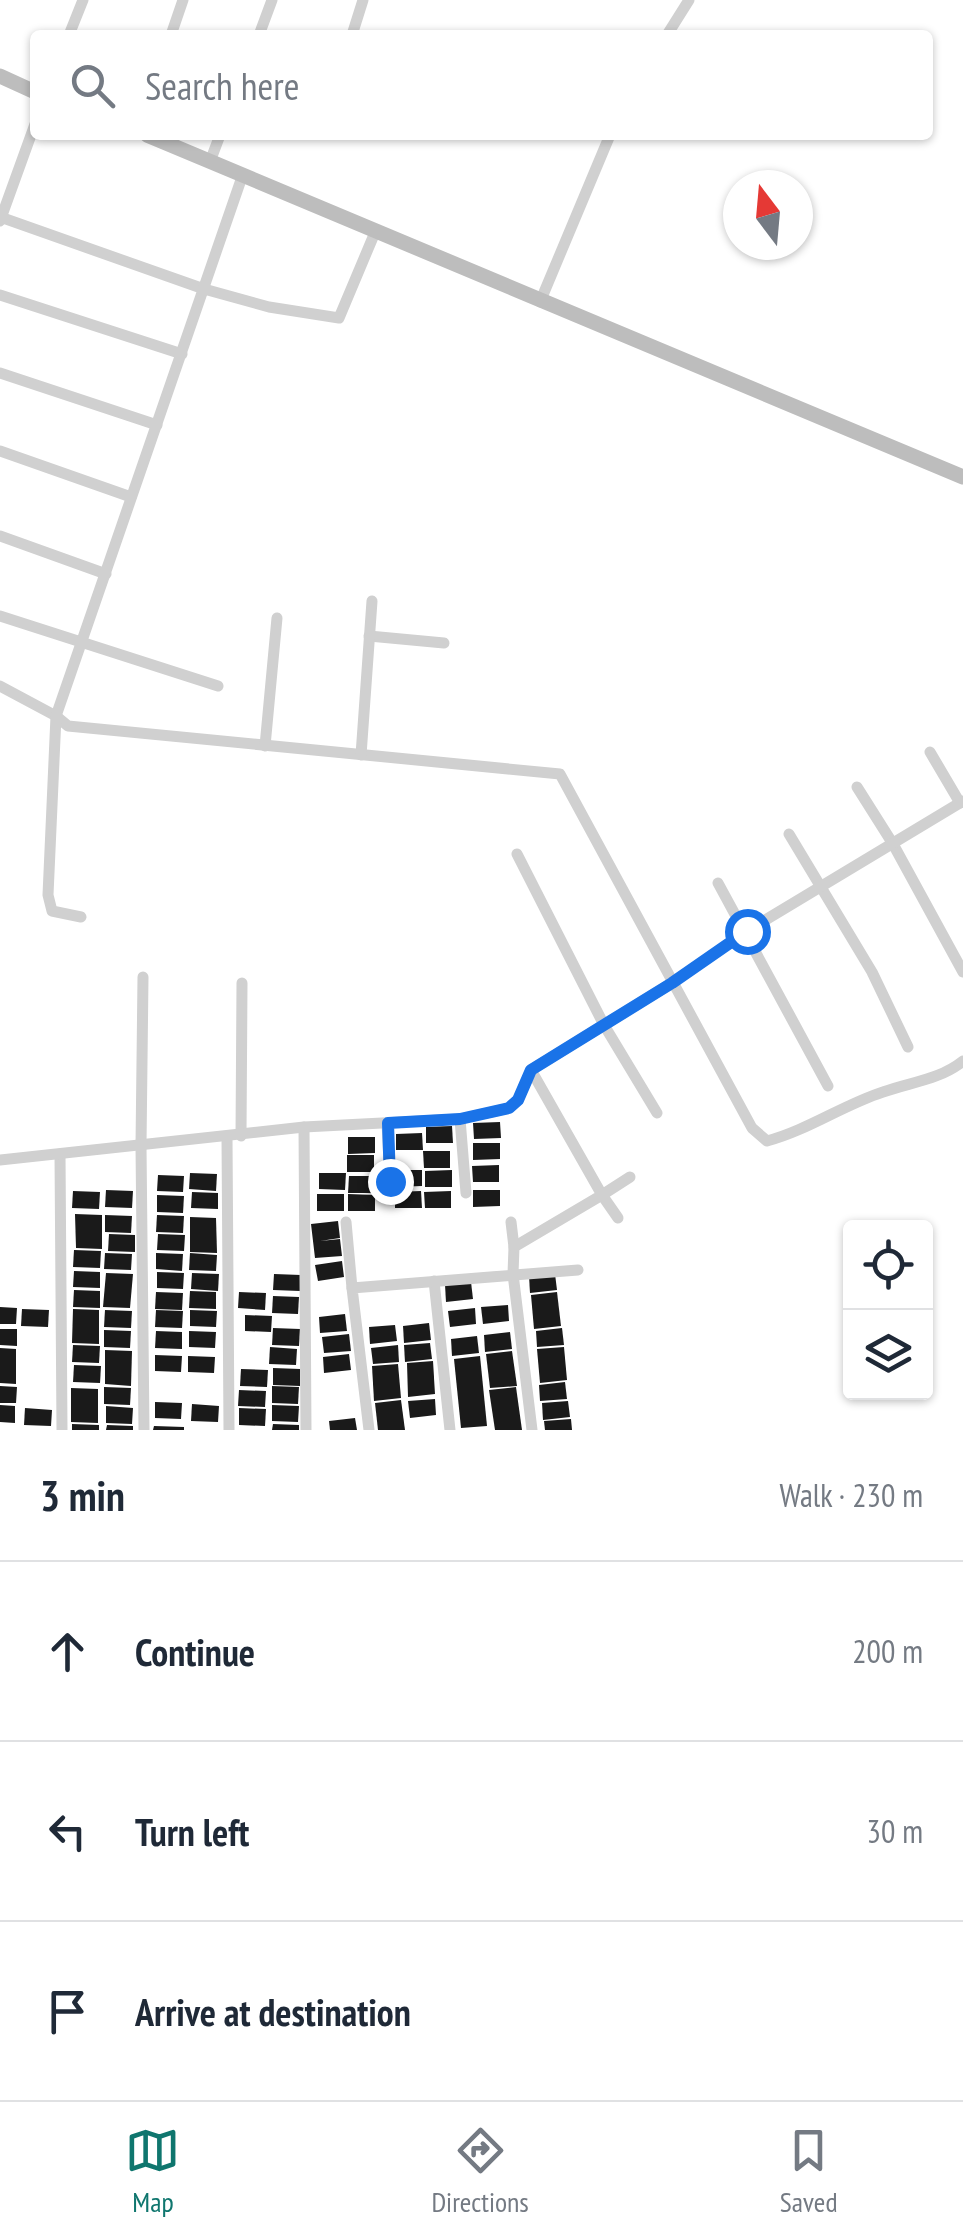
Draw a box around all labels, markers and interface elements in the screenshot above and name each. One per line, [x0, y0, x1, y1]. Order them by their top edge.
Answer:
search box [30, 30, 933, 140]
icon: search [65, 58, 120, 113]
text: Search here [145, 61, 299, 110]
north arrow [723, 170, 813, 260]
route start [725, 909, 771, 955]
route end [368, 1159, 414, 1205]
map controls [843, 1220, 933, 1400]
button: locate [843, 1220, 933, 1310]
button: layers [843, 1310, 933, 1400]
text: 3 min [40, 1468, 125, 1523]
text: Walk · 230 m [779, 1474, 923, 1516]
icon: ahead [40, 1624, 95, 1679]
text: Continue [135, 1627, 255, 1676]
text: 200 m [852, 1630, 923, 1672]
icon: left [40, 1804, 95, 1859]
text: Turn left [135, 1807, 249, 1856]
text: 30 m [867, 1810, 923, 1852]
icon: arrive [40, 1984, 95, 2039]
text: Arrive at destination [135, 1987, 411, 2036]
tab: Map [125, 2123, 180, 2220]
tab: Directions [431, 2123, 529, 2220]
tab: Saved [780, 2123, 838, 2220]

